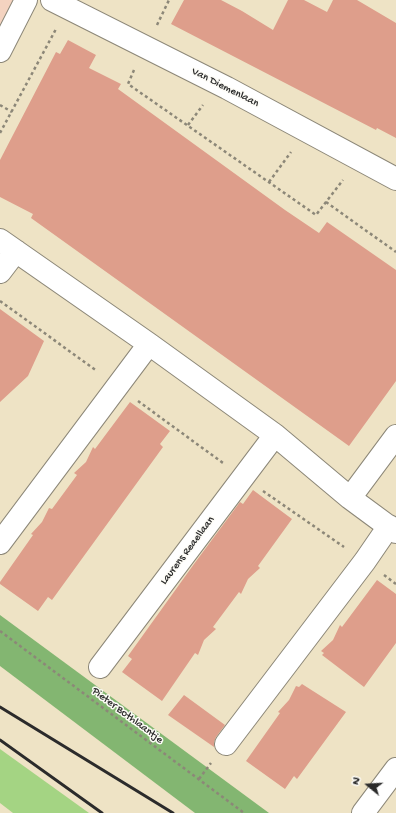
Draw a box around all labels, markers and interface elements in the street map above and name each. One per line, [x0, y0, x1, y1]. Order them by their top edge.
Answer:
street label: Van Diemenlaan [189, 65, 261, 111]
street label: Laurens Reaellaan [158, 514, 218, 588]
street label: Pieter Bothlaantje [89, 685, 165, 747]
north arrow [348, 765, 388, 805]
text: N [350, 776, 363, 787]

